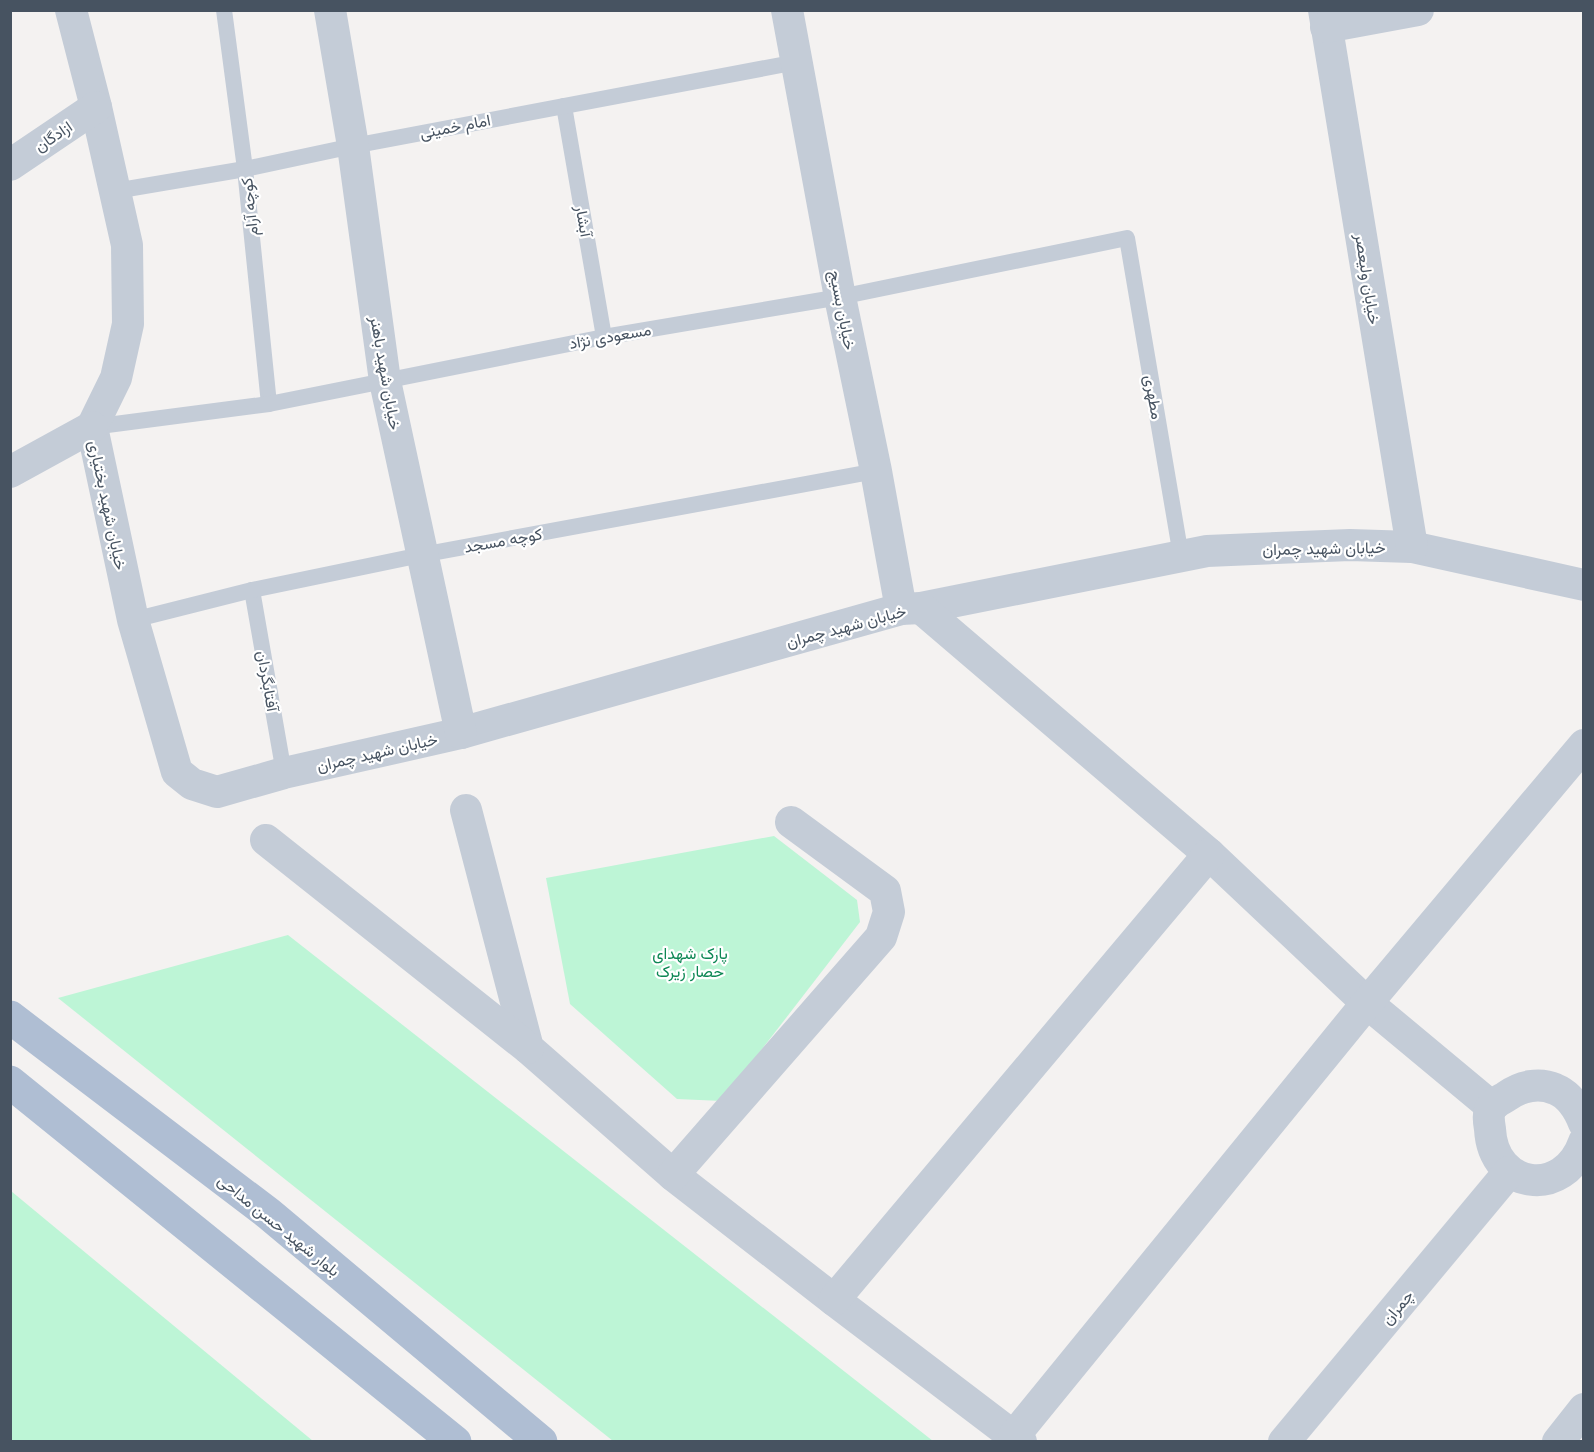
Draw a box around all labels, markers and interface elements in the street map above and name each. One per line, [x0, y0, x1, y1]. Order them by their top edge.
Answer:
street label: امام خمینی [418, 109, 492, 144]
street label: ازادگان [30, 116, 76, 157]
street label: کوچه آرام [236, 177, 264, 237]
street label: آبشار [570, 203, 597, 240]
street label: خیابان ولیعصر [1350, 231, 1385, 326]
street label: خیابان بسیج [824, 269, 861, 352]
street label: خیابان شهید باهنر [365, 313, 406, 432]
street label: مسعودی نژاد [567, 319, 653, 354]
street label: مطهری [1139, 373, 1168, 421]
street label: خیابان شهید بختیاری [84, 438, 132, 572]
street label: کوچه مسجد [462, 523, 544, 559]
street label: خیابان شهید چمران [1262, 537, 1386, 561]
street label: خیابان شهید چمران [784, 600, 909, 654]
street label: آفتابگردان [252, 649, 283, 714]
street label: خیابان شهید چمران [315, 728, 440, 778]
park label: پارک شهدای حصار زیرک [652, 943, 728, 982]
street label: بلوار شهید حسن مداحی [213, 1170, 344, 1281]
street label: چمران [1377, 1285, 1419, 1330]

